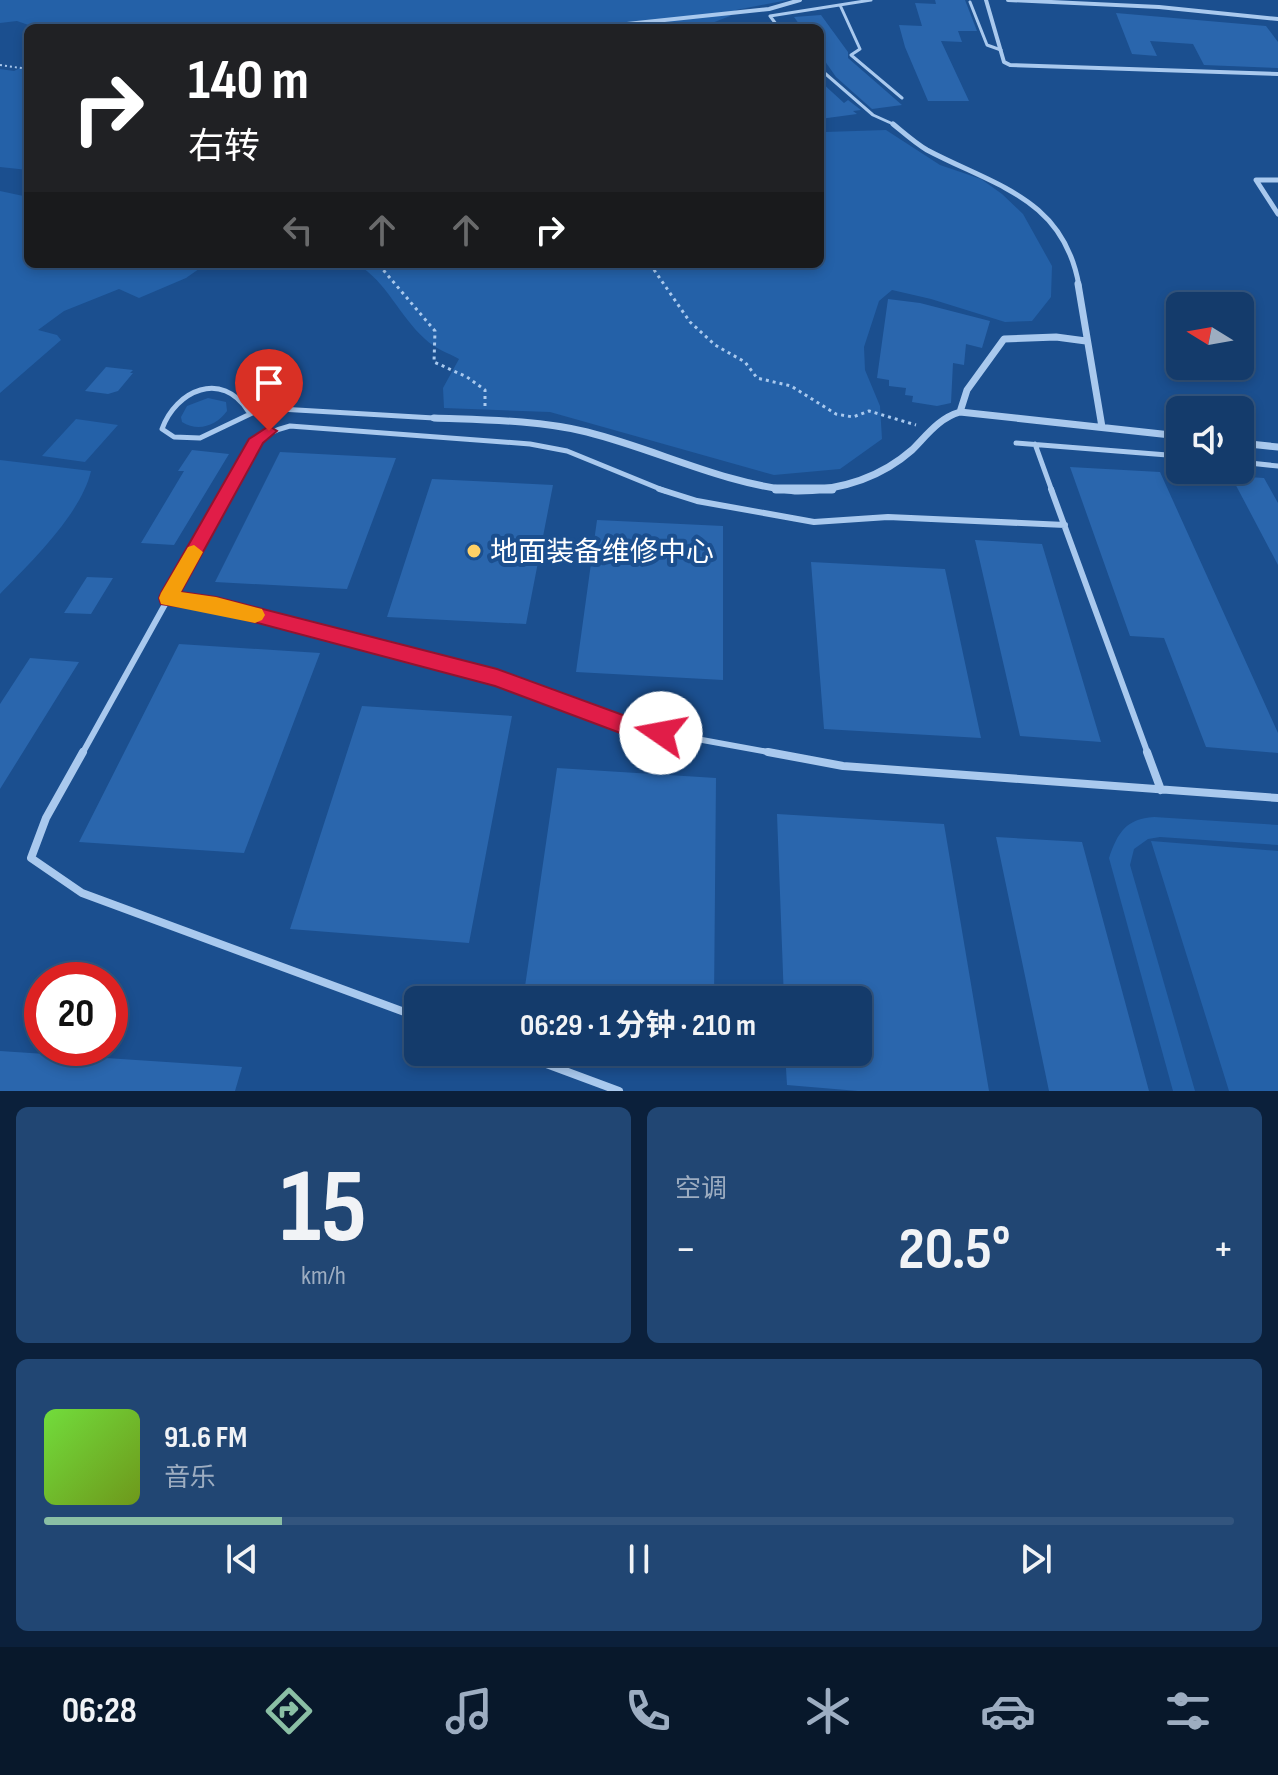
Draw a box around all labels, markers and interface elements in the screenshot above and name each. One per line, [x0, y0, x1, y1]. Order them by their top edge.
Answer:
text: 140 m [188, 48, 309, 115]
icon: right [56, 56, 160, 160]
text: 右转 [188, 126, 260, 169]
icon: left [276, 208, 320, 252]
icon: ahead [360, 208, 404, 252]
icon: ahead [444, 208, 488, 252]
icon: right [528, 208, 572, 252]
north arrow [1166, 292, 1254, 380]
map controls [1166, 292, 1254, 484]
pin [235, 349, 303, 431]
icon: arrive [247, 361, 291, 405]
button: sound [1166, 396, 1254, 484]
place label: 地面装备维修中心 [490, 536, 714, 569]
marker: 地面装备维修中心 [465, 542, 483, 560]
position arrow [619, 691, 703, 775]
speed limit sign: 20 [24, 962, 128, 1066]
text: 06:29 · 1 分钟 · 210 m [520, 1008, 756, 1044]
text: 15 [280, 1146, 367, 1271]
text: 空调 [675, 1174, 727, 1205]
text: 20.5° [898, 1214, 1011, 1286]
text: − [675, 1223, 697, 1276]
text: + [1212, 1223, 1234, 1276]
text: km/h [301, 1261, 346, 1292]
text: 91.6 FM [164, 1420, 247, 1456]
text: 音乐 [164, 1463, 216, 1494]
icon: previous [220, 1537, 264, 1581]
icon: pause [617, 1537, 661, 1581]
icon: next [1014, 1537, 1058, 1581]
icon: directions [261, 1683, 317, 1739]
icon: music [441, 1683, 497, 1739]
icon: phone [620, 1683, 676, 1739]
icon: climate [800, 1683, 856, 1739]
icon: car [980, 1683, 1036, 1739]
icon: filters [1160, 1683, 1216, 1739]
text: 06:28 [62, 1690, 137, 1733]

